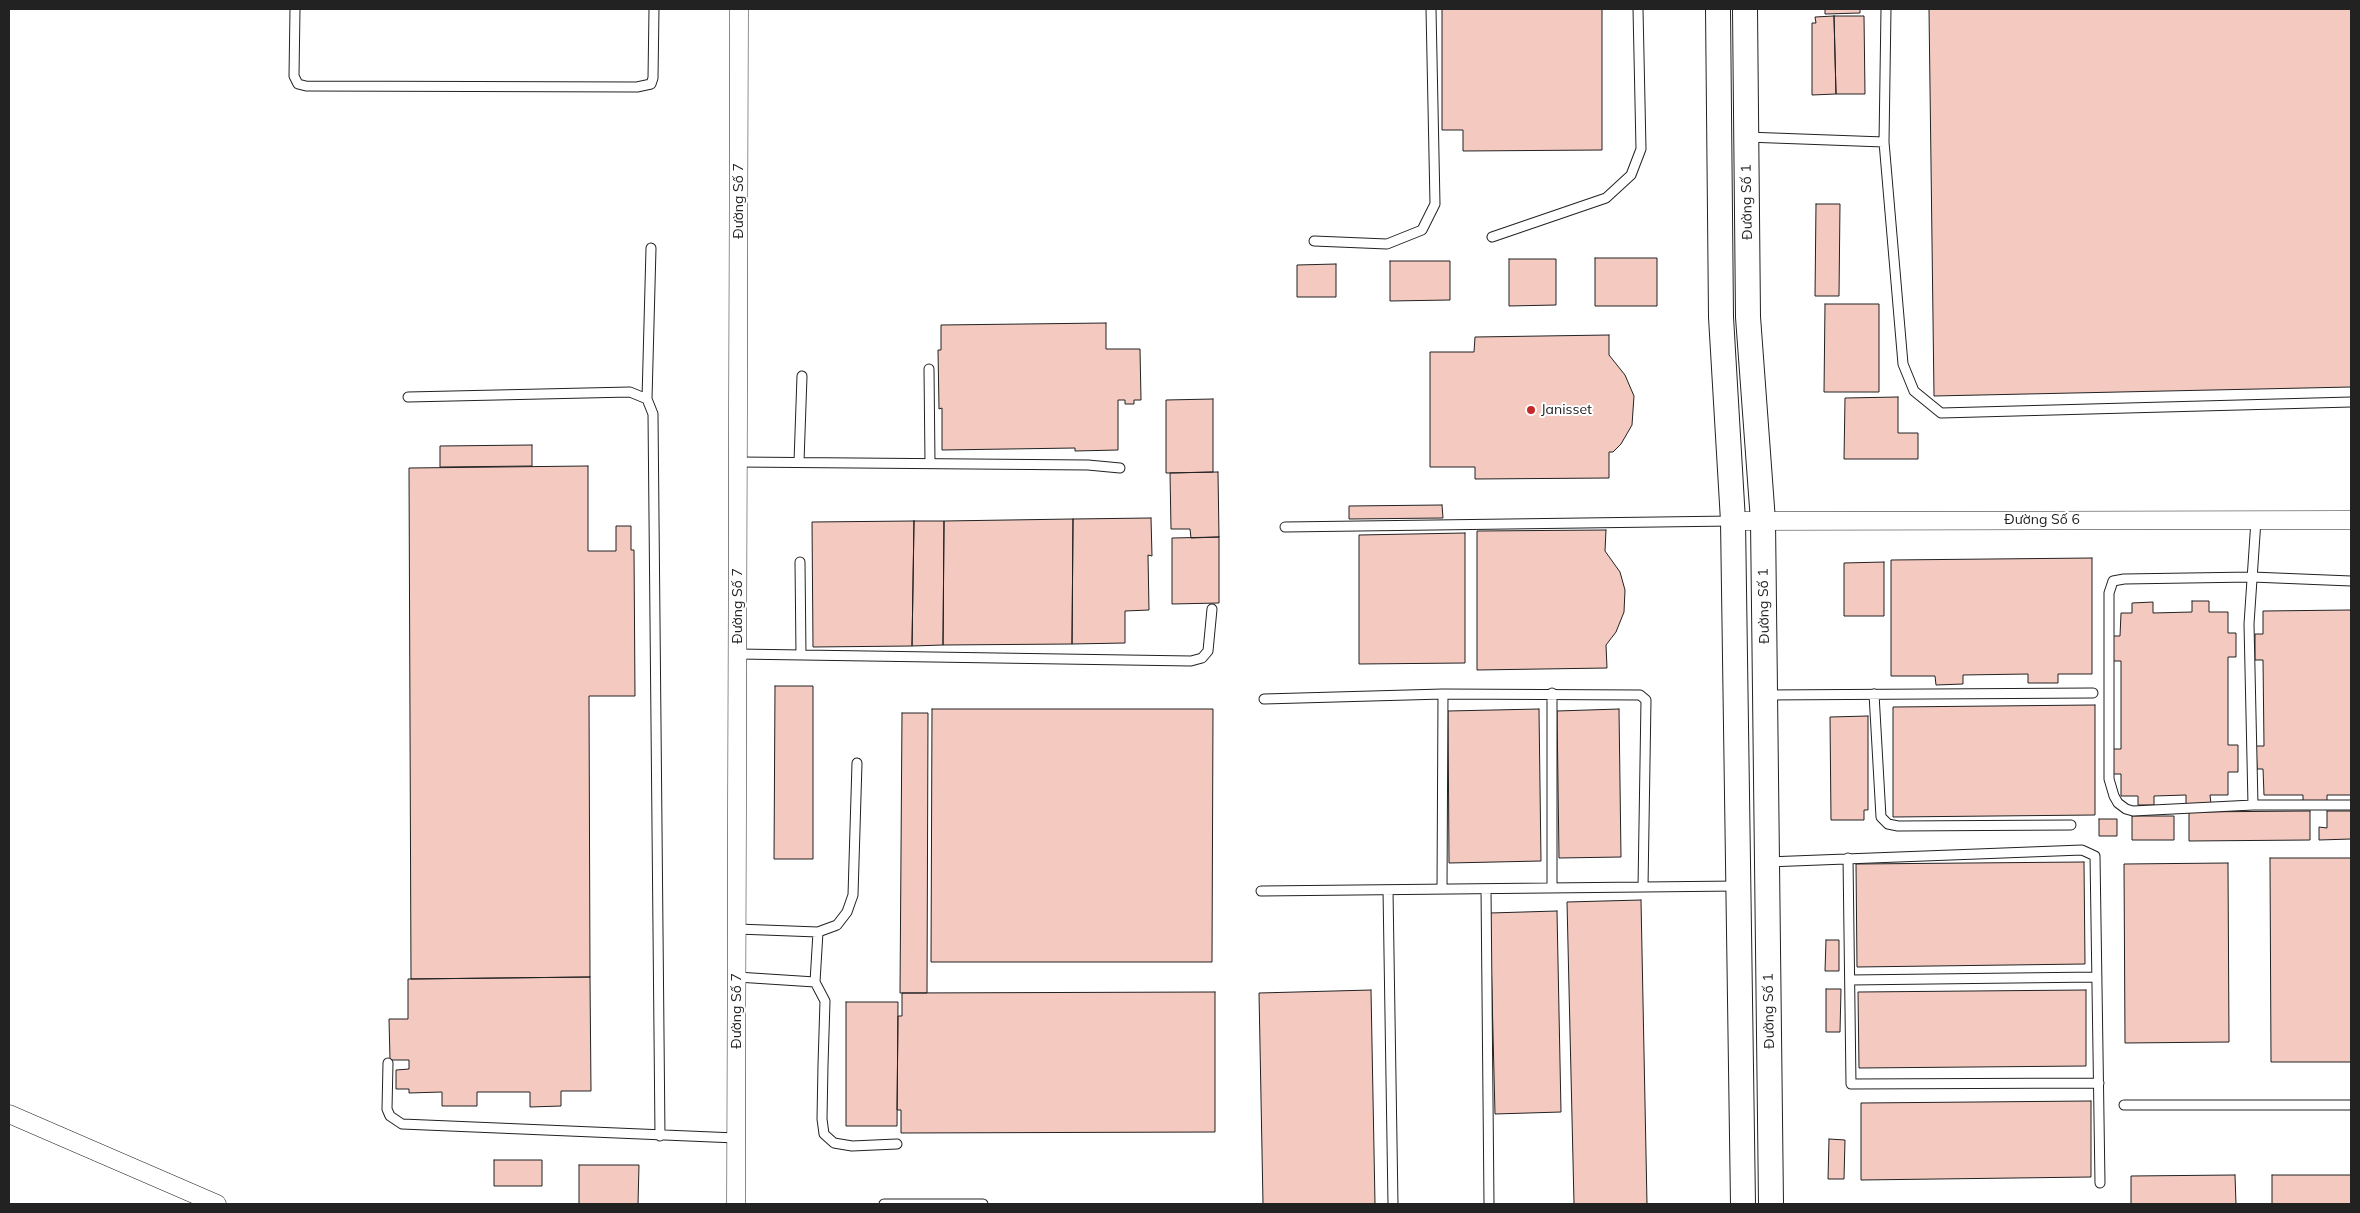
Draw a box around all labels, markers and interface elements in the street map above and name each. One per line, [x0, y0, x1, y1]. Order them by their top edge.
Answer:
street label: Đường Số 7 [731, 163, 747, 239]
street label: Đường Số 1 [1738, 164, 1756, 240]
place label: Janisset [1541, 402, 1592, 418]
marker: Janisset [1525, 404, 1537, 416]
street label: Đường Số 6 [2004, 512, 2080, 528]
street label: Đường Số 7 [730, 568, 746, 644]
street label: Đường Số 1 [1755, 568, 1773, 644]
street label: Đường Số 7 [729, 973, 745, 1049]
street label: Đường Số 1 [1760, 973, 1778, 1049]

